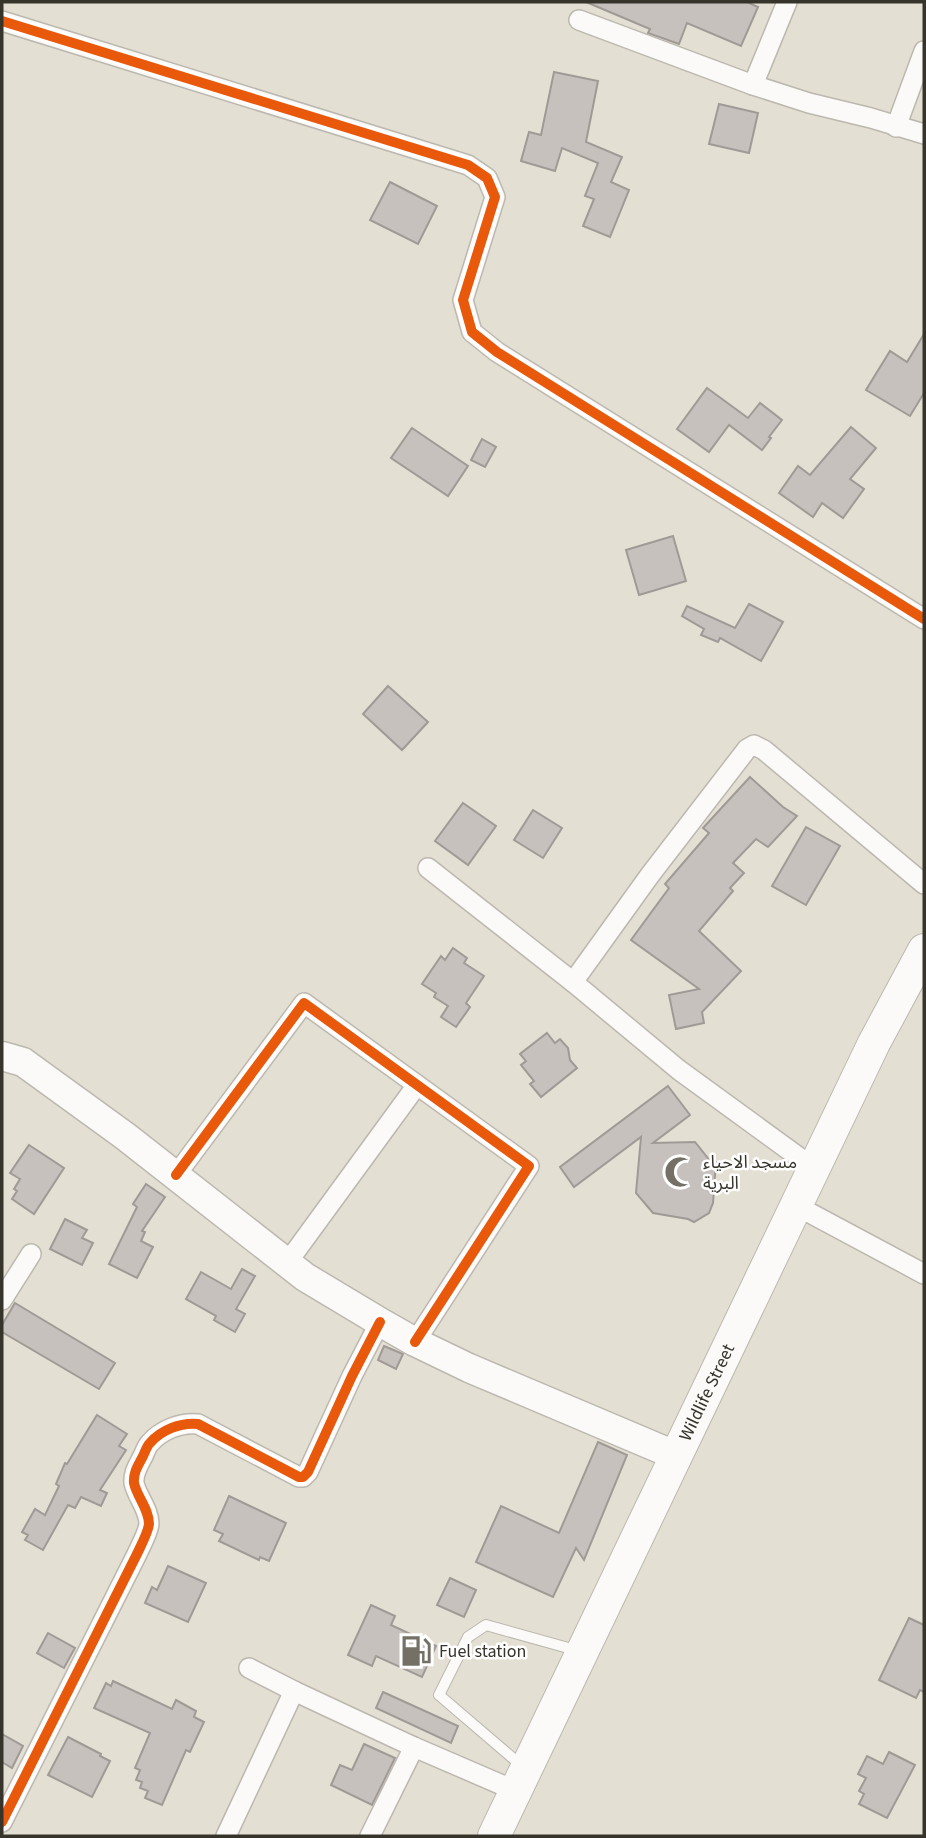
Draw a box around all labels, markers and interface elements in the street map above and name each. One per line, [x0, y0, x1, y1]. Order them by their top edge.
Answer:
place label: مسجد الاحياء البرية [703, 1150, 797, 1196]
mosque icon: مسجد الاحياء البرية [663, 1155, 697, 1189]
street label: Wildlife Street [673, 1340, 741, 1445]
fuel station icon: Fuel station [399, 1634, 433, 1668]
place label: Fuel station [439, 1639, 526, 1664]

